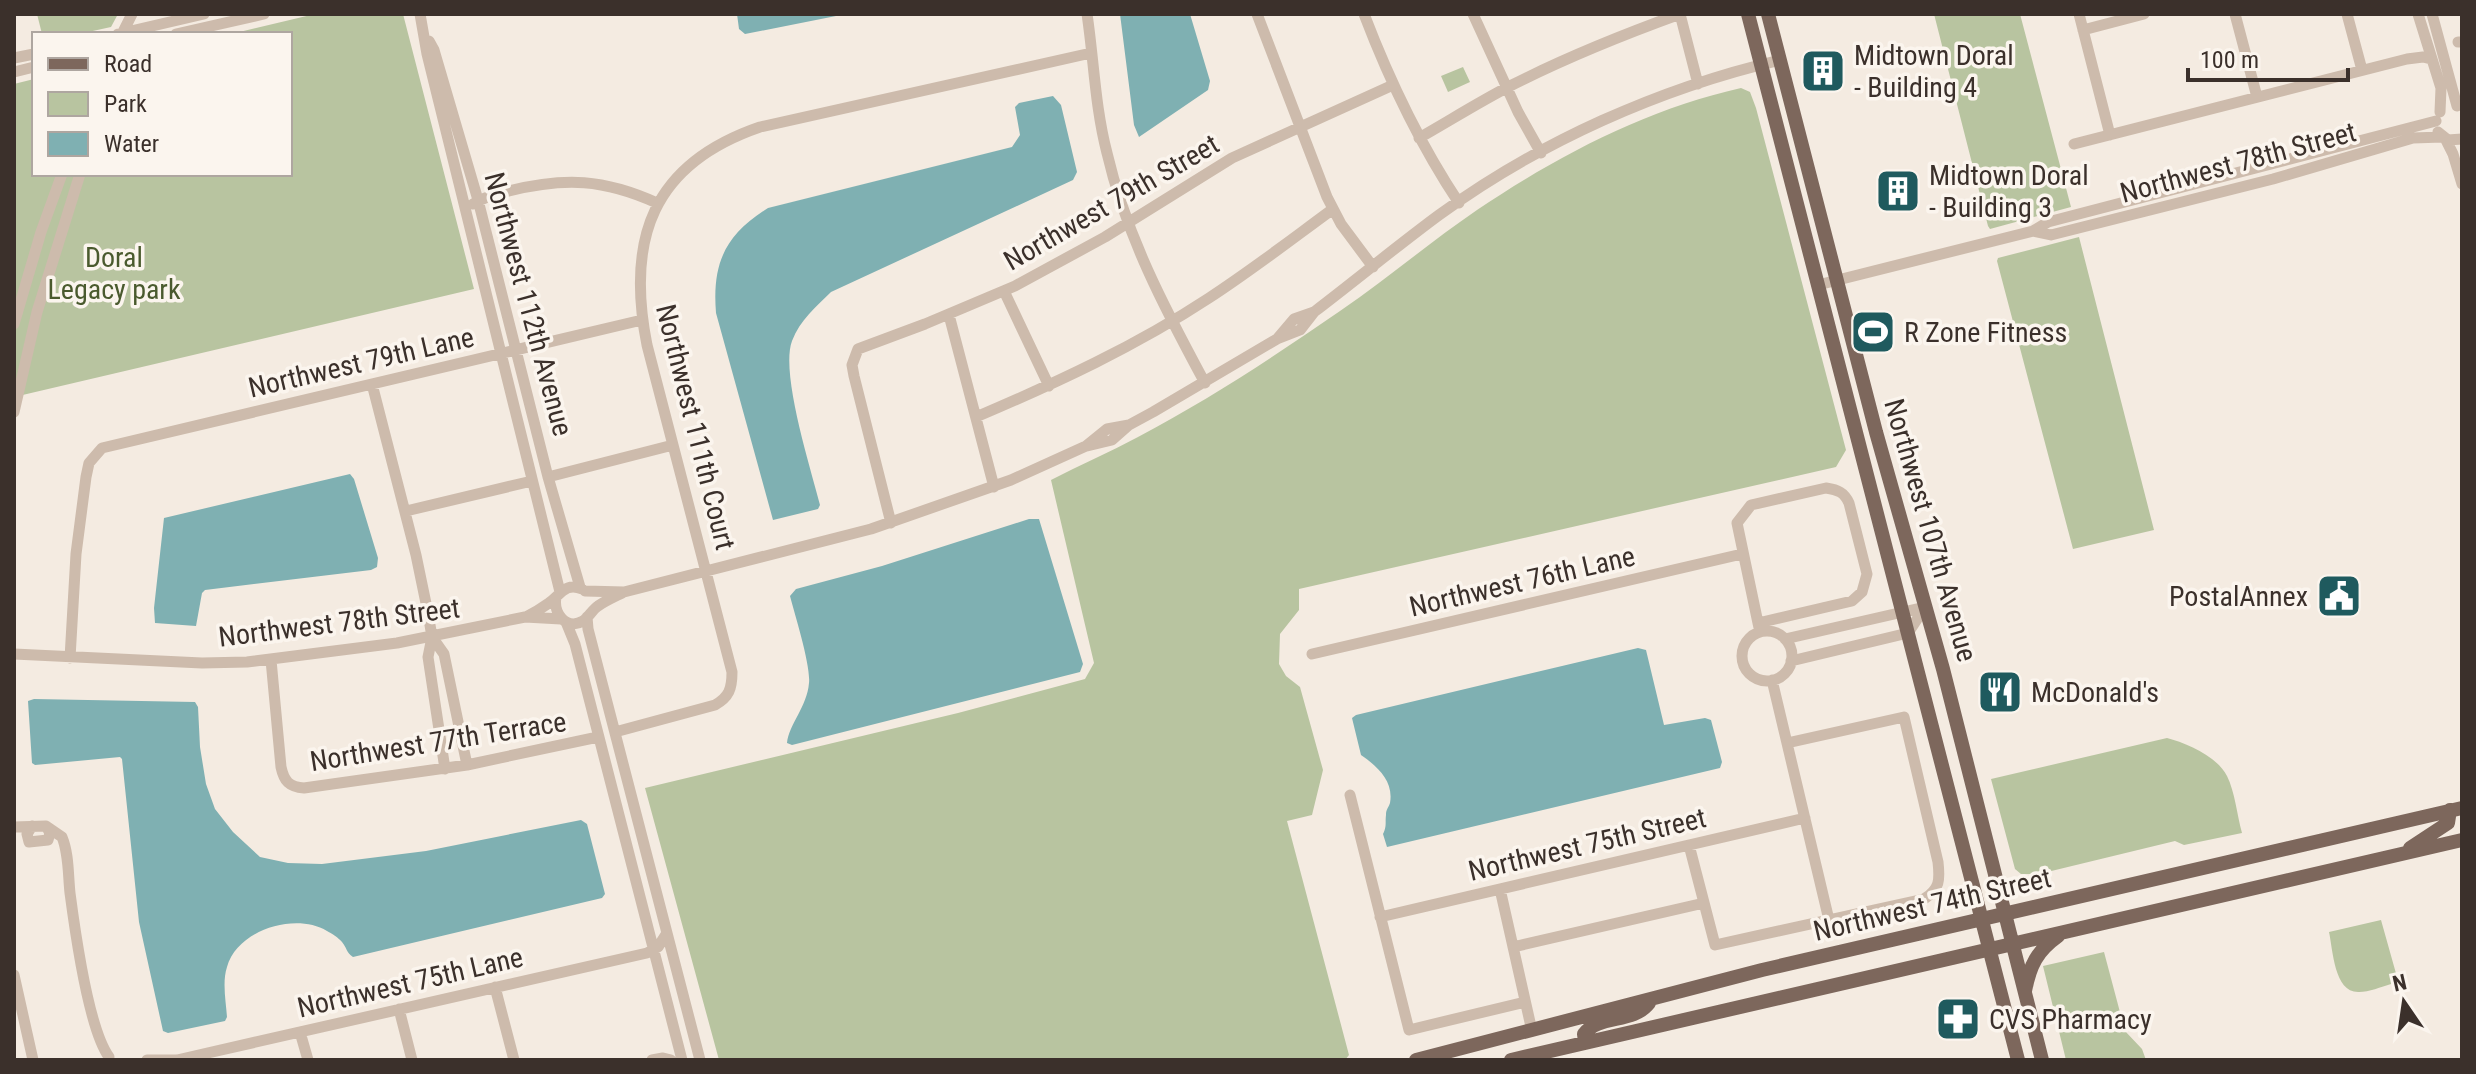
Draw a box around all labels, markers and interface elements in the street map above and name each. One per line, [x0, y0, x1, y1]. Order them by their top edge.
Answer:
legend [32, 32, 292, 176]
scale bar [2188, 32, 2348, 82]
place label: Midtown Doral - Building 4 [1854, 39, 2014, 104]
text: 100 m [2200, 46, 2259, 74]
building icon: Midtown Doral - Building 4 [1799, 47, 1847, 95]
text: Road [104, 50, 152, 78]
text: Park [104, 90, 147, 118]
street label: Northwest 78th Street [2117, 115, 2360, 210]
street label: Northwest 79th Street [998, 127, 1225, 277]
text: Water [104, 130, 159, 158]
place label: Midtown Doral - Building 3 [1929, 159, 2089, 224]
building icon: Midtown Doral - Building 3 [1874, 167, 1922, 215]
street label: Northwest 112th Avenue [477, 169, 580, 440]
park label: Doral Legacy park [47, 241, 181, 306]
street label: Northwest 111th Court [649, 301, 742, 553]
sports icon: R Zone Fitness [1849, 308, 1897, 356]
place label: R Zone Fitness [1904, 316, 2067, 349]
street label: Northwest 79th Lane [245, 320, 477, 404]
street label: Northwest 107th Avenue [1877, 395, 1984, 665]
street label: Northwest 76th Lane [1406, 539, 1638, 623]
public building icon: PostalAnnex [2315, 572, 2363, 620]
place label: PostalAnnex [2169, 580, 2308, 613]
street label: Northwest 78th Street [217, 591, 462, 654]
restaurant icon: McDonald's [1976, 668, 2024, 716]
place label: McDonald's [2031, 676, 2159, 709]
street label: Northwest 77th Terrace [308, 705, 569, 778]
street label: Northwest 75th Street [1465, 801, 1709, 888]
street label: Northwest 74th Street [1810, 861, 2054, 948]
street label: Northwest 75th Lane [294, 940, 526, 1024]
north arrow [2364, 962, 2444, 1042]
text: N [2390, 969, 2409, 997]
pharmacy icon: CVS Pharmacy [1934, 995, 1982, 1043]
place label: CVS Pharmacy [1989, 1003, 2152, 1036]

